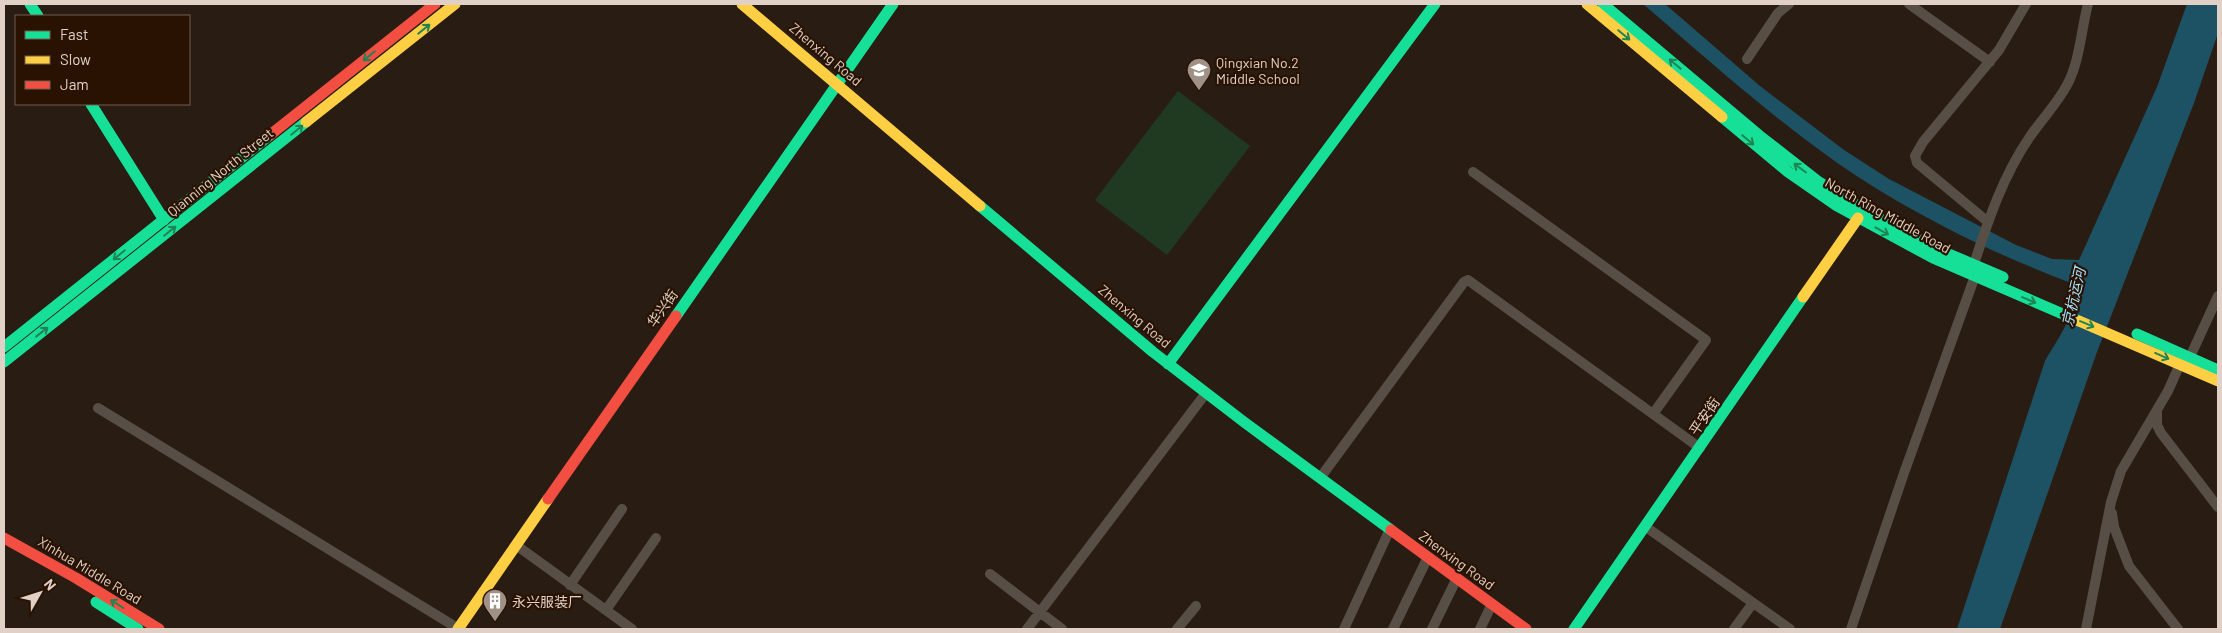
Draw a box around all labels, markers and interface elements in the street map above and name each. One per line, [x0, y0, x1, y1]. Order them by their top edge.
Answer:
legend [15, 15, 190, 105]
street label: Zhenxing Road [786, 19, 866, 89]
one-way arrow [417, 23, 430, 34]
text: Fast [60, 25, 88, 43]
one-way arrow [1617, 29, 1630, 40]
text: Slow [60, 50, 91, 68]
one-way arrow [362, 51, 376, 61]
place label: Qingxian No.2 Middle School [1216, 54, 1300, 87]
school or university icon: Qingxian No.2 Middle School [1186, 57, 1212, 91]
one-way arrow [1669, 59, 1682, 70]
text: Jam [60, 75, 89, 93]
street label: Qianning North Street [164, 124, 276, 220]
one-way arrow [290, 125, 303, 136]
one-way arrow [1741, 134, 1754, 145]
one-way arrow [1793, 163, 1807, 173]
street label: North Ring Middle Road [1822, 173, 1954, 257]
one-way arrow [163, 226, 176, 237]
one-way arrow [1874, 227, 1888, 237]
one-way arrow [113, 250, 126, 261]
water label: 京杭运河 [2057, 263, 2089, 328]
street label: Zhenxing Road [1095, 281, 1175, 351]
street label: 华兴街 [643, 286, 681, 330]
one-way arrow [2021, 295, 2036, 305]
one-way arrow [2078, 320, 2094, 329]
one-way arrow [35, 327, 48, 338]
one-way arrow [2154, 351, 2169, 361]
street label: 平安街 [1685, 394, 1723, 438]
street label: Zhenxing Road [1416, 527, 1498, 593]
street label: Xinhua Middle Road [35, 532, 145, 608]
north arrow [15, 568, 65, 618]
text: N [41, 576, 60, 593]
building icon: 永兴服装厂 [482, 588, 508, 622]
place label: 永兴服装厂 [512, 593, 582, 610]
one-way arrow [111, 598, 125, 608]

